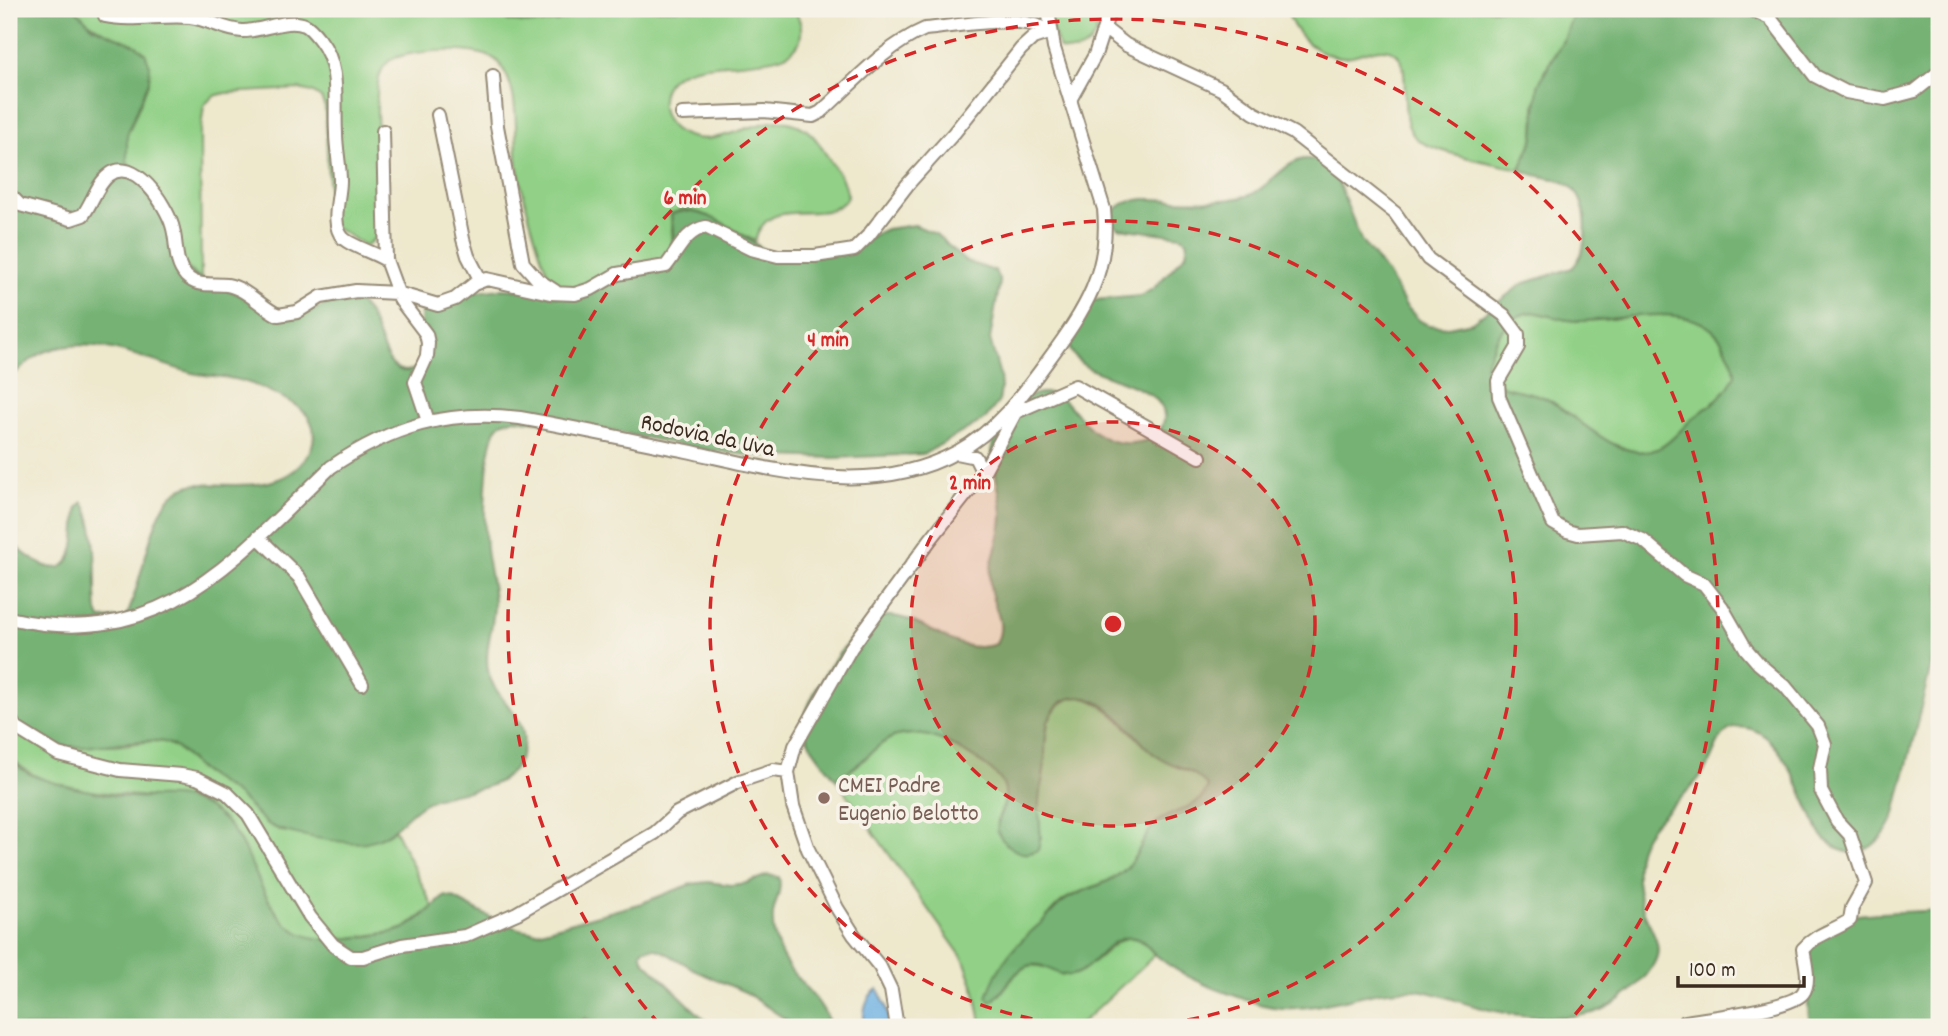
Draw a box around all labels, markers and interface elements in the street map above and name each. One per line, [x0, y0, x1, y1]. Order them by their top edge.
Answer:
text: 6 min [663, 185, 707, 215]
text: 4 min [807, 327, 849, 357]
street label: Rodovia da Uva [637, 406, 778, 468]
text: 2 min [949, 470, 991, 500]
centre of rings [1101, 612, 1125, 636]
place label: CMEI Padre Eugenio Belotto [838, 770, 979, 832]
marker: CMEI Padre Eugenio Belotto [816, 790, 832, 806]
scale bar [1678, 945, 1804, 989]
text: 100 m [1689, 957, 1736, 987]

